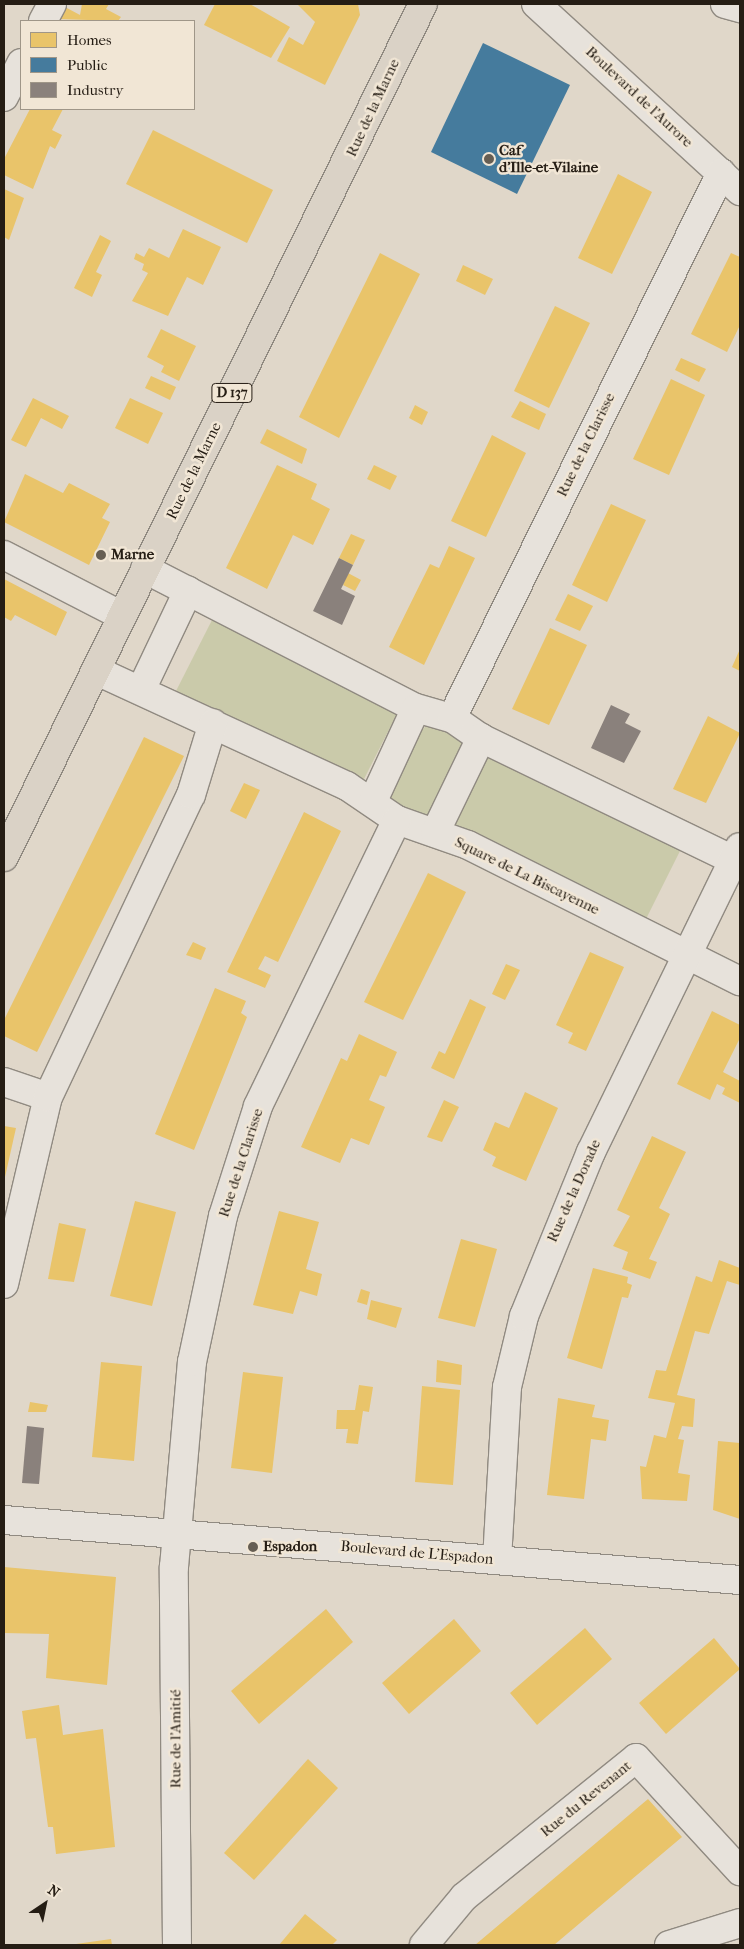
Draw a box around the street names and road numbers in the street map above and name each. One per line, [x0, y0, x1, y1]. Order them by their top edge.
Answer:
street label: Boulevard de l'Aurore [582, 43, 696, 151]
street label: Rue de la Marne [342, 56, 404, 160]
road number: D 137 [211, 382, 253, 404]
street label: Rue de la Clarisse [553, 390, 619, 500]
street label: Rue de la Marne [163, 419, 225, 523]
street label: Square de La Biscayenne [452, 833, 602, 919]
street label: Rue de la Clarisse [215, 1106, 267, 1220]
street label: Rue de la Dorade [543, 1137, 605, 1245]
street label: Boulevard de L'Espadon [340, 1537, 494, 1569]
street label: Rue de l'Amitié [167, 1690, 185, 1788]
street label: Rue du Revenant [537, 1757, 635, 1841]

